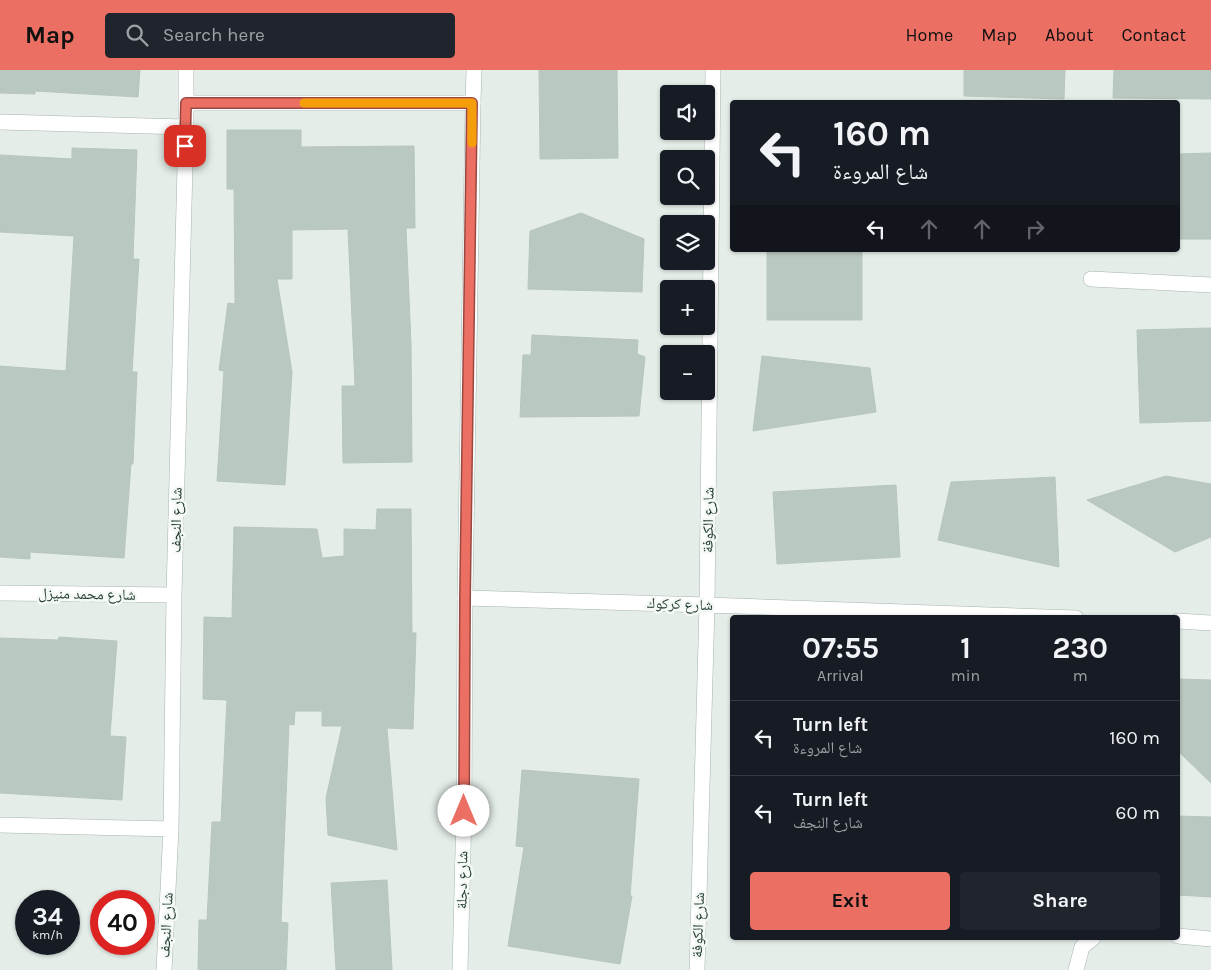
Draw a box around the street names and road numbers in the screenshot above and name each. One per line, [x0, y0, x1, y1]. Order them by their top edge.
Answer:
street label: شارع النجف [166, 487, 187, 553]
street label: شارع الكوفة [698, 487, 719, 553]
street label: شارع محمد منيزل [38, 584, 136, 605]
street label: شارع كركوك [647, 594, 713, 615]
street label: شارع دجلة [452, 851, 473, 909]
street label: شارع النجف [155, 892, 178, 958]
street label: شارع الكوفة [688, 892, 709, 958]

